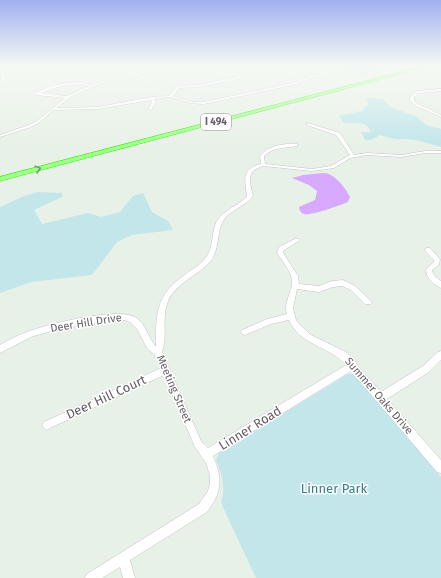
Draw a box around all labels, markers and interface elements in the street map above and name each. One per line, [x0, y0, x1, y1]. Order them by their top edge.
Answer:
road number: I 494 [201, 114, 231, 130]
one-way arrow [34, 165, 41, 174]
street label: Deer Hill Drive [49, 311, 123, 335]
street label: Meeting Street [154, 353, 194, 425]
street label: Summer Oaks Drive [342, 355, 416, 437]
street label: Deer Hill Court [64, 372, 149, 422]
street label: Linner Road [216, 403, 284, 453]
park label: Linner Park [301, 481, 368, 496]

